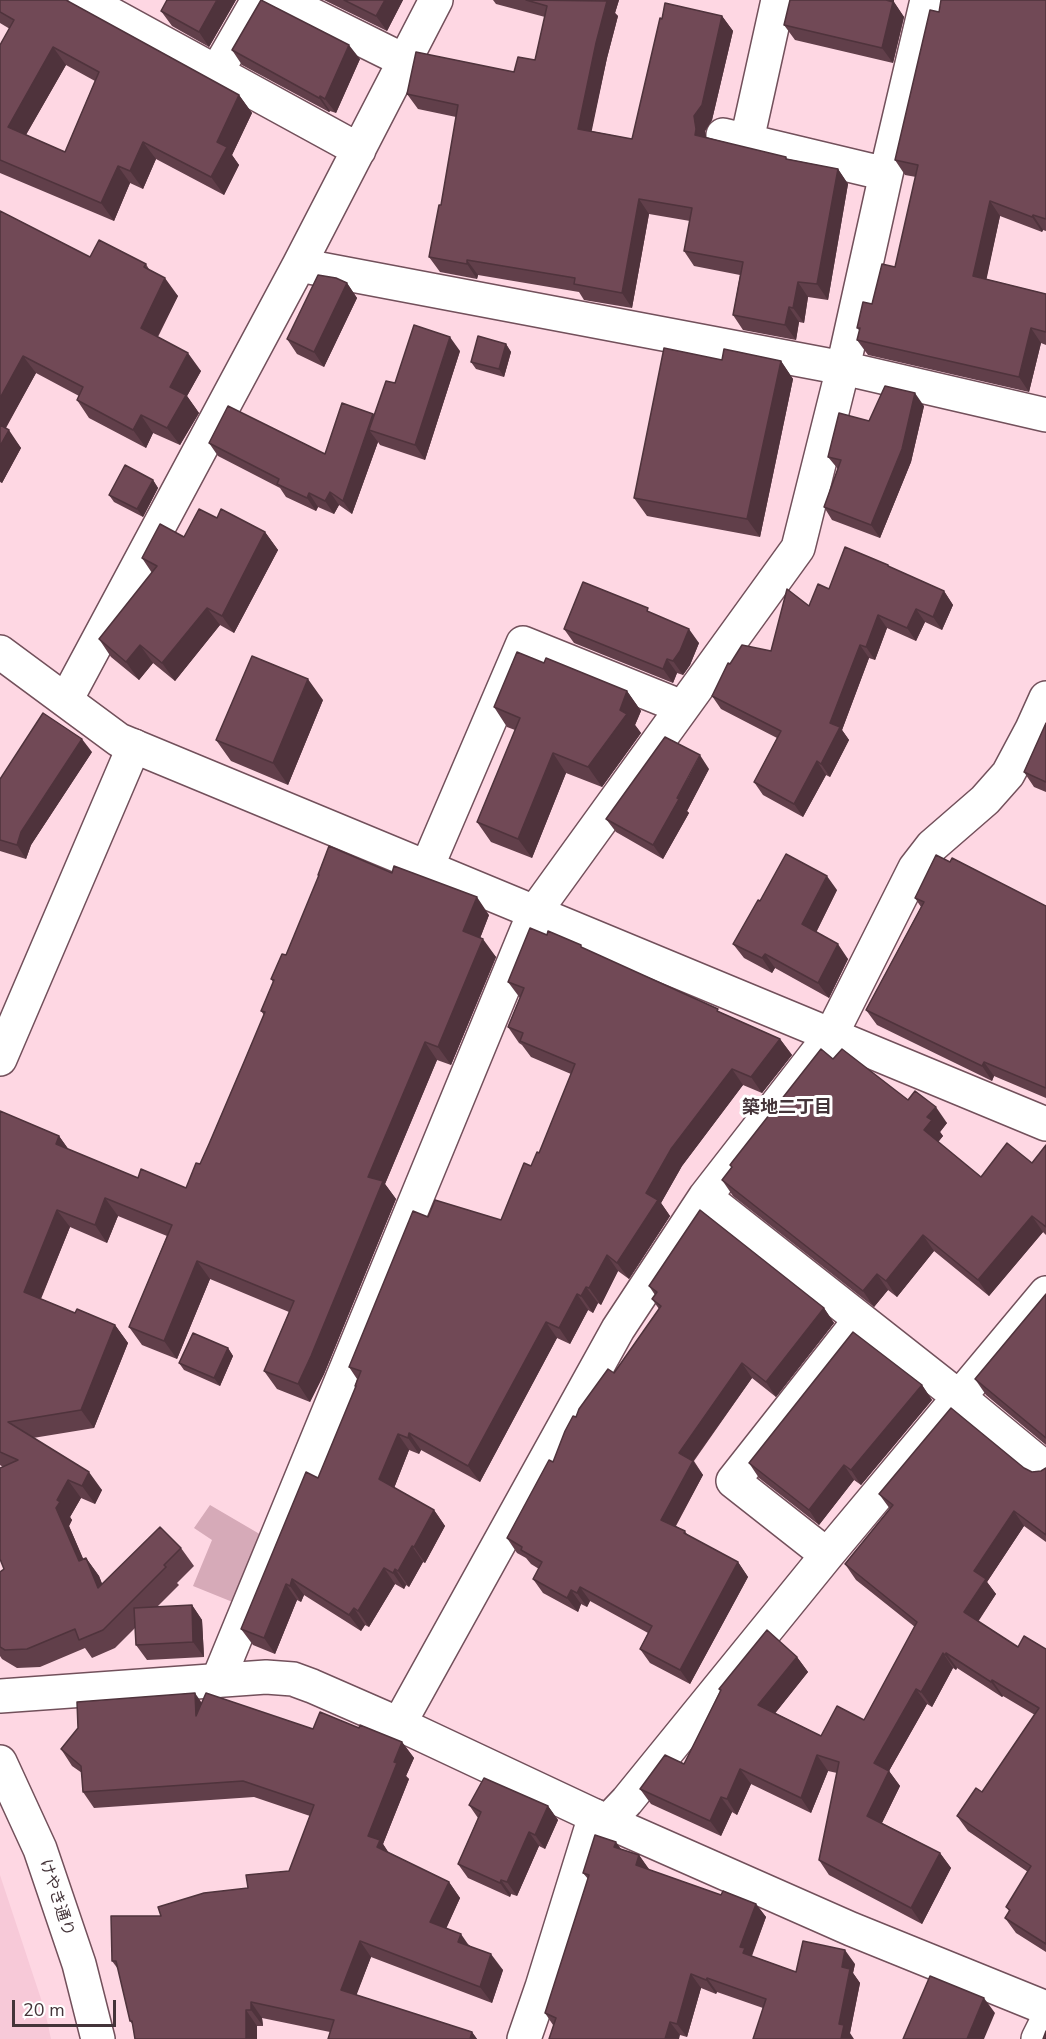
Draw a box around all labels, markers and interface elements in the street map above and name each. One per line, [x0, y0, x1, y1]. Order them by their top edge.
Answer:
district label: 築地二丁目 [742, 1098, 832, 1120]
street label: けやき通り [35, 1857, 77, 1939]
scale bar [15, 1988, 118, 2026]
text: 20 m [23, 1998, 65, 2022]

